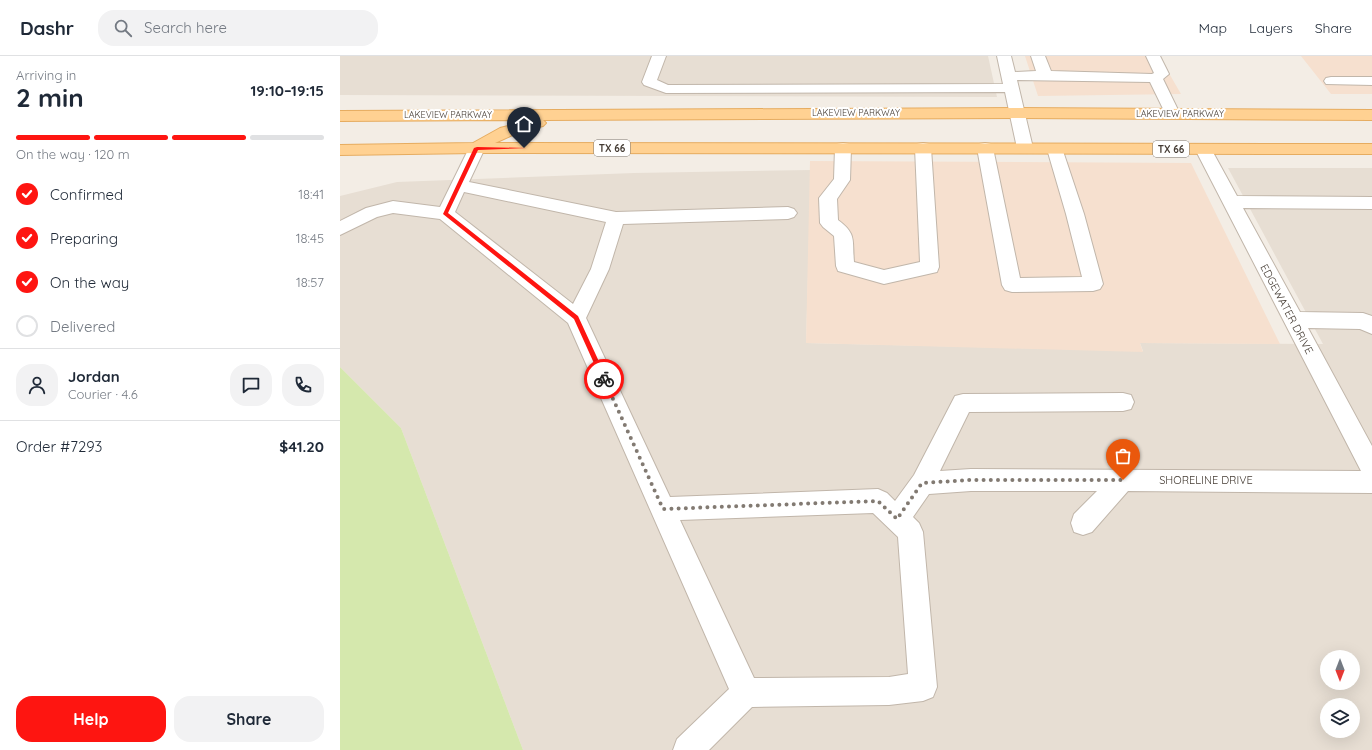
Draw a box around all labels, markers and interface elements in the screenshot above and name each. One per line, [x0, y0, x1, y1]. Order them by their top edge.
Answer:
search box [98, 10, 378, 46]
text: Dashr [20, 16, 74, 40]
icon: search [112, 17, 134, 39]
text: Search here [144, 18, 227, 37]
text: Map [1198, 19, 1227, 37]
text: Layers [1249, 19, 1293, 37]
text: Share [1315, 19, 1352, 37]
text: Arriving in [16, 67, 76, 83]
text: 2 min [16, 81, 84, 114]
text: 19:10–19:15 [250, 81, 324, 100]
pin [507, 107, 541, 148]
street label: LAKEVIEW PARKWAY [812, 107, 900, 118]
street label: LAKEVIEW PARKWAY [1136, 108, 1224, 119]
street label: LAKEVIEW PARKWAY [404, 109, 492, 120]
icon: home [513, 113, 535, 135]
road number: TX 66 [594, 140, 630, 156]
road number: TX 66 [1153, 141, 1189, 157]
text: On the way · 120 m [16, 146, 130, 162]
icon: check [16, 183, 38, 205]
text: Confirmed [50, 185, 123, 204]
text: 18:41 [298, 186, 324, 202]
icon: check [16, 227, 38, 249]
text: Preparing [50, 229, 118, 248]
text: 18:45 [296, 230, 324, 246]
street label: EDGEWATER DRIVE [1257, 262, 1317, 356]
icon: check [16, 271, 38, 293]
text: On the way [50, 273, 129, 292]
text: 18:57 [296, 274, 324, 290]
text: Delivered [50, 317, 115, 336]
courier [584, 359, 624, 399]
button: person [16, 364, 58, 406]
button: chat [230, 364, 272, 406]
button: phone [282, 364, 324, 406]
text: Jordan [68, 367, 120, 386]
icon: bike [593, 368, 615, 390]
text: Courier · 4.6 [68, 386, 138, 402]
text: Order #7293 [16, 437, 102, 456]
text: $41.20 [279, 437, 324, 456]
pin [1106, 439, 1140, 480]
icon: bag [1112, 445, 1134, 467]
street label: SHORELINE DRIVE [1159, 473, 1253, 487]
north arrow [1320, 650, 1360, 690]
map controls [1320, 650, 1360, 738]
button: Help [16, 696, 166, 742]
button: Share [174, 696, 324, 742]
button: layers [1320, 698, 1360, 738]

